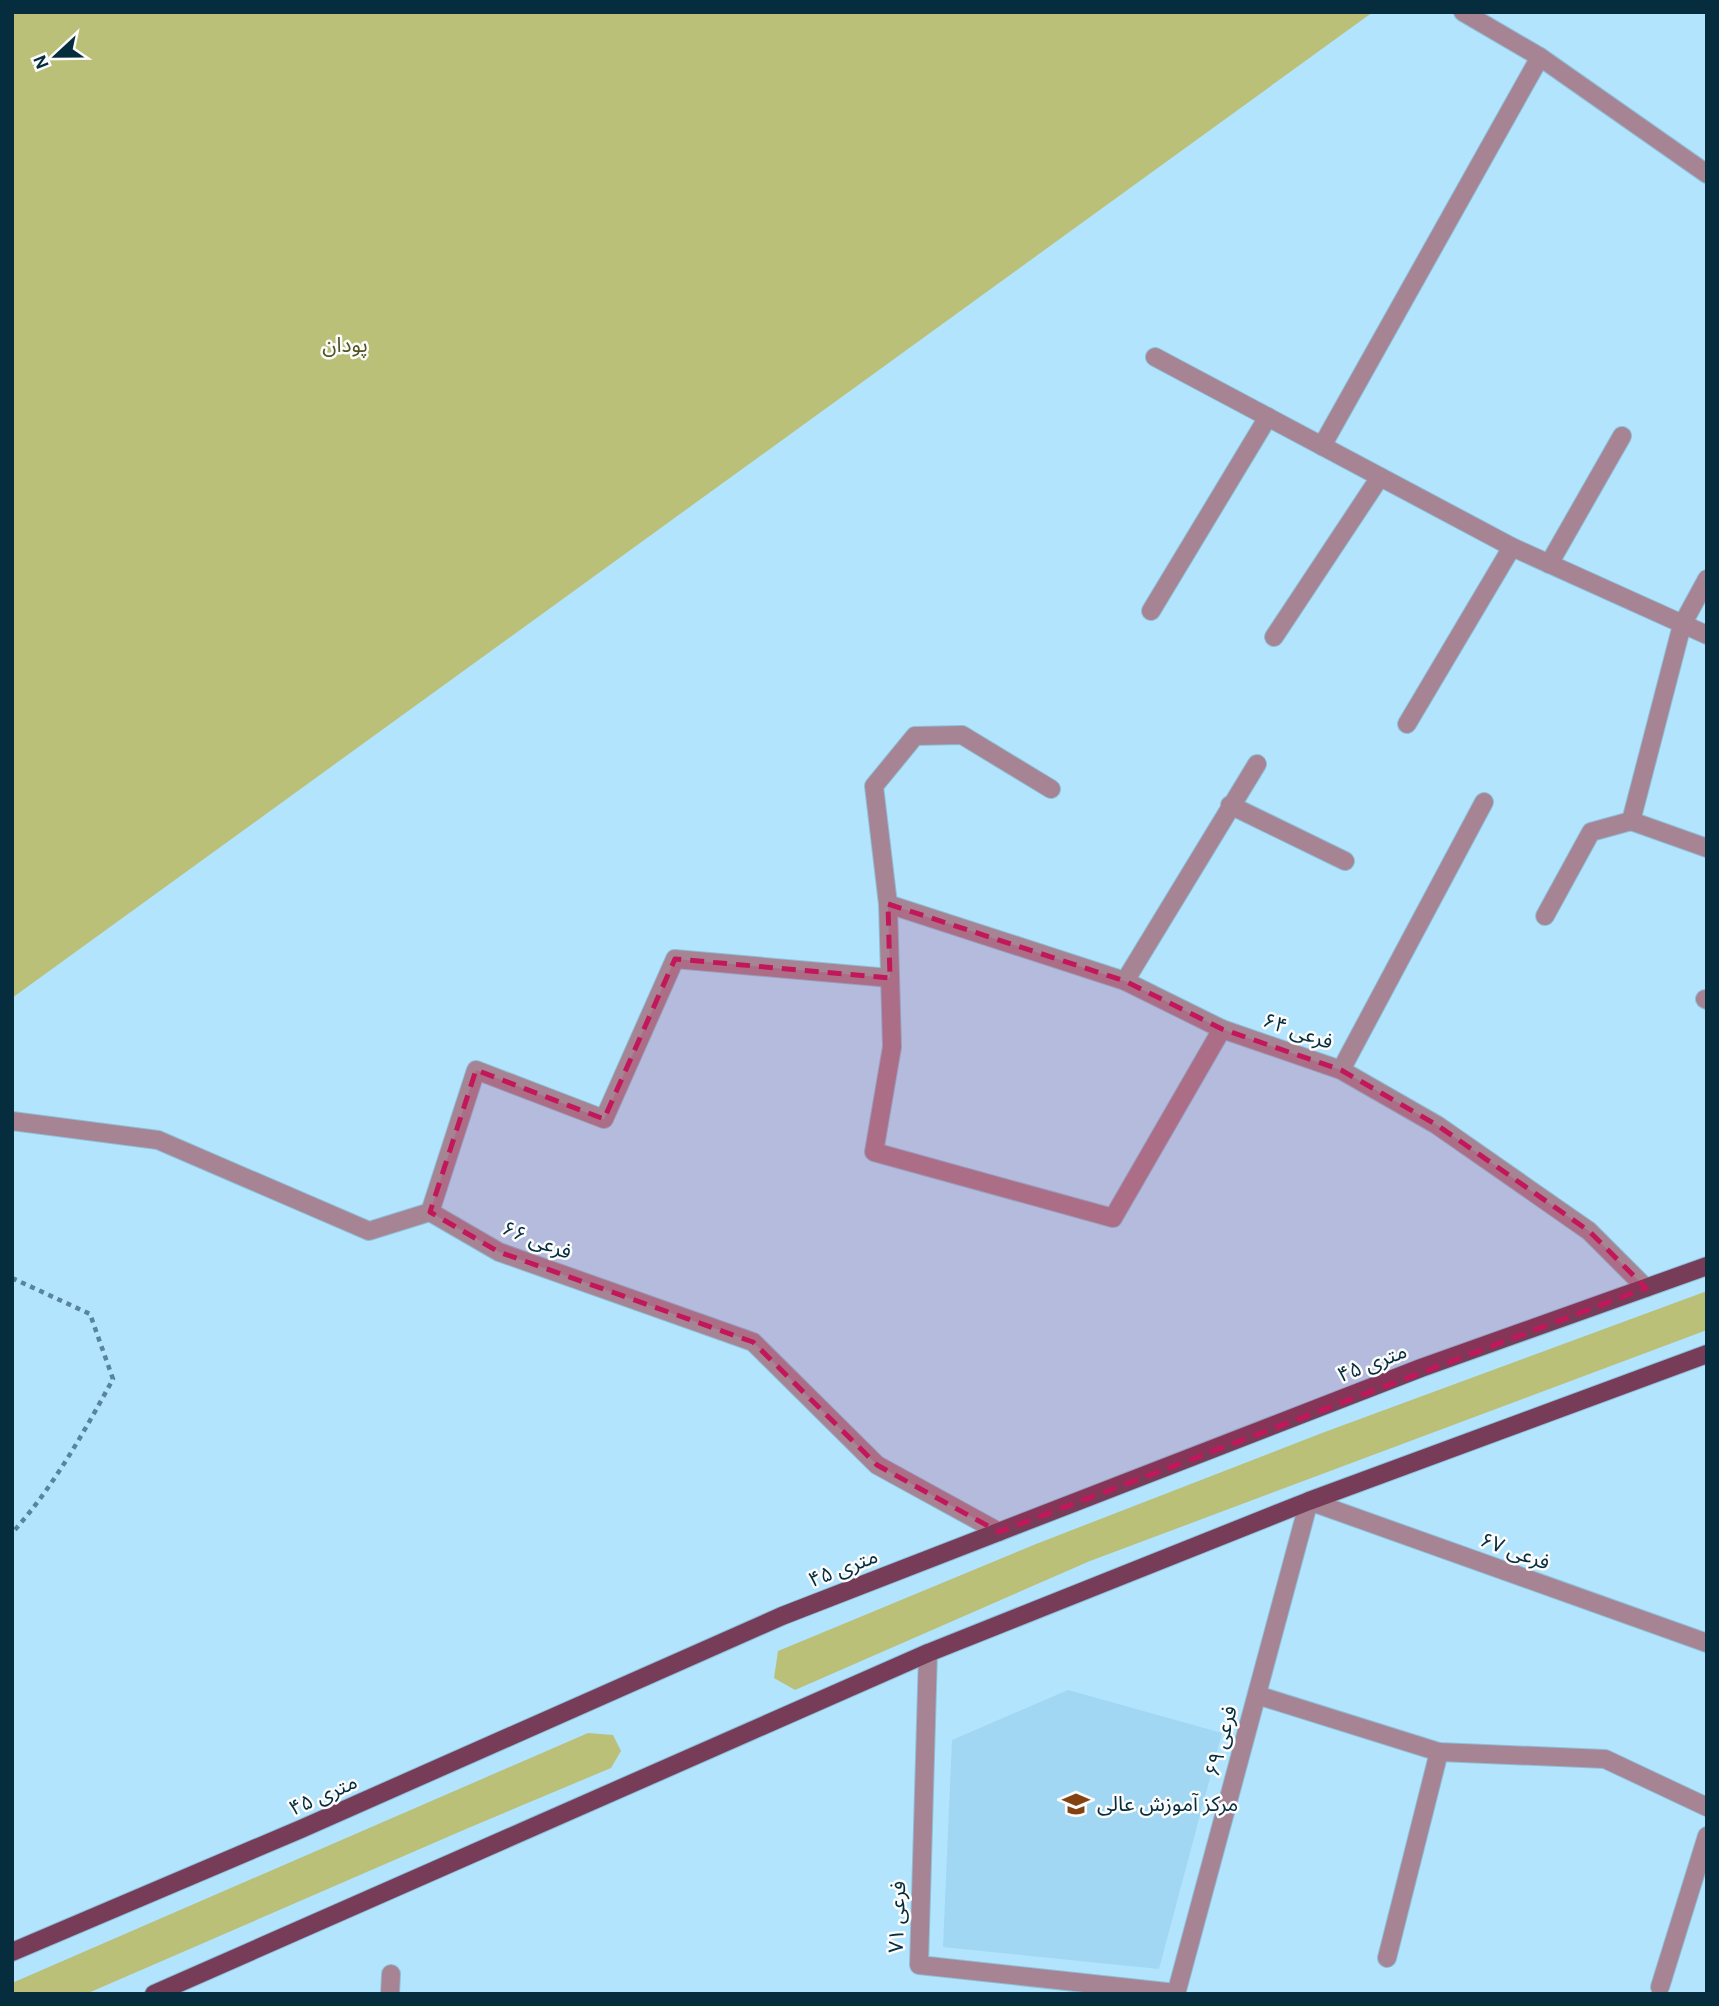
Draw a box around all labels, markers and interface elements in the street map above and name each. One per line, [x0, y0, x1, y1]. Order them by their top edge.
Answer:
north arrow [21, 21, 91, 91]
text: N [28, 52, 54, 72]
park label: پودان [322, 333, 368, 358]
street label: فرعی ۶۴ [1260, 1008, 1336, 1054]
street label: فرعی ۶۶ [499, 1216, 575, 1264]
street label: ۴۵ متری [1334, 1339, 1410, 1387]
street label: فرعی ۶۷ [1477, 1527, 1553, 1575]
street label: ۴۵ متری [805, 1544, 881, 1592]
street label: فرعی ۶۹ [1200, 1703, 1242, 1779]
street label: ۴۵ متری [285, 1769, 361, 1821]
school or university icon: مرکز آموزش عالی [1061, 1789, 1091, 1819]
place label: مرکز آموزش عالی [1097, 1792, 1238, 1816]
street label: فرعی ۷۱ [884, 1880, 910, 1954]

